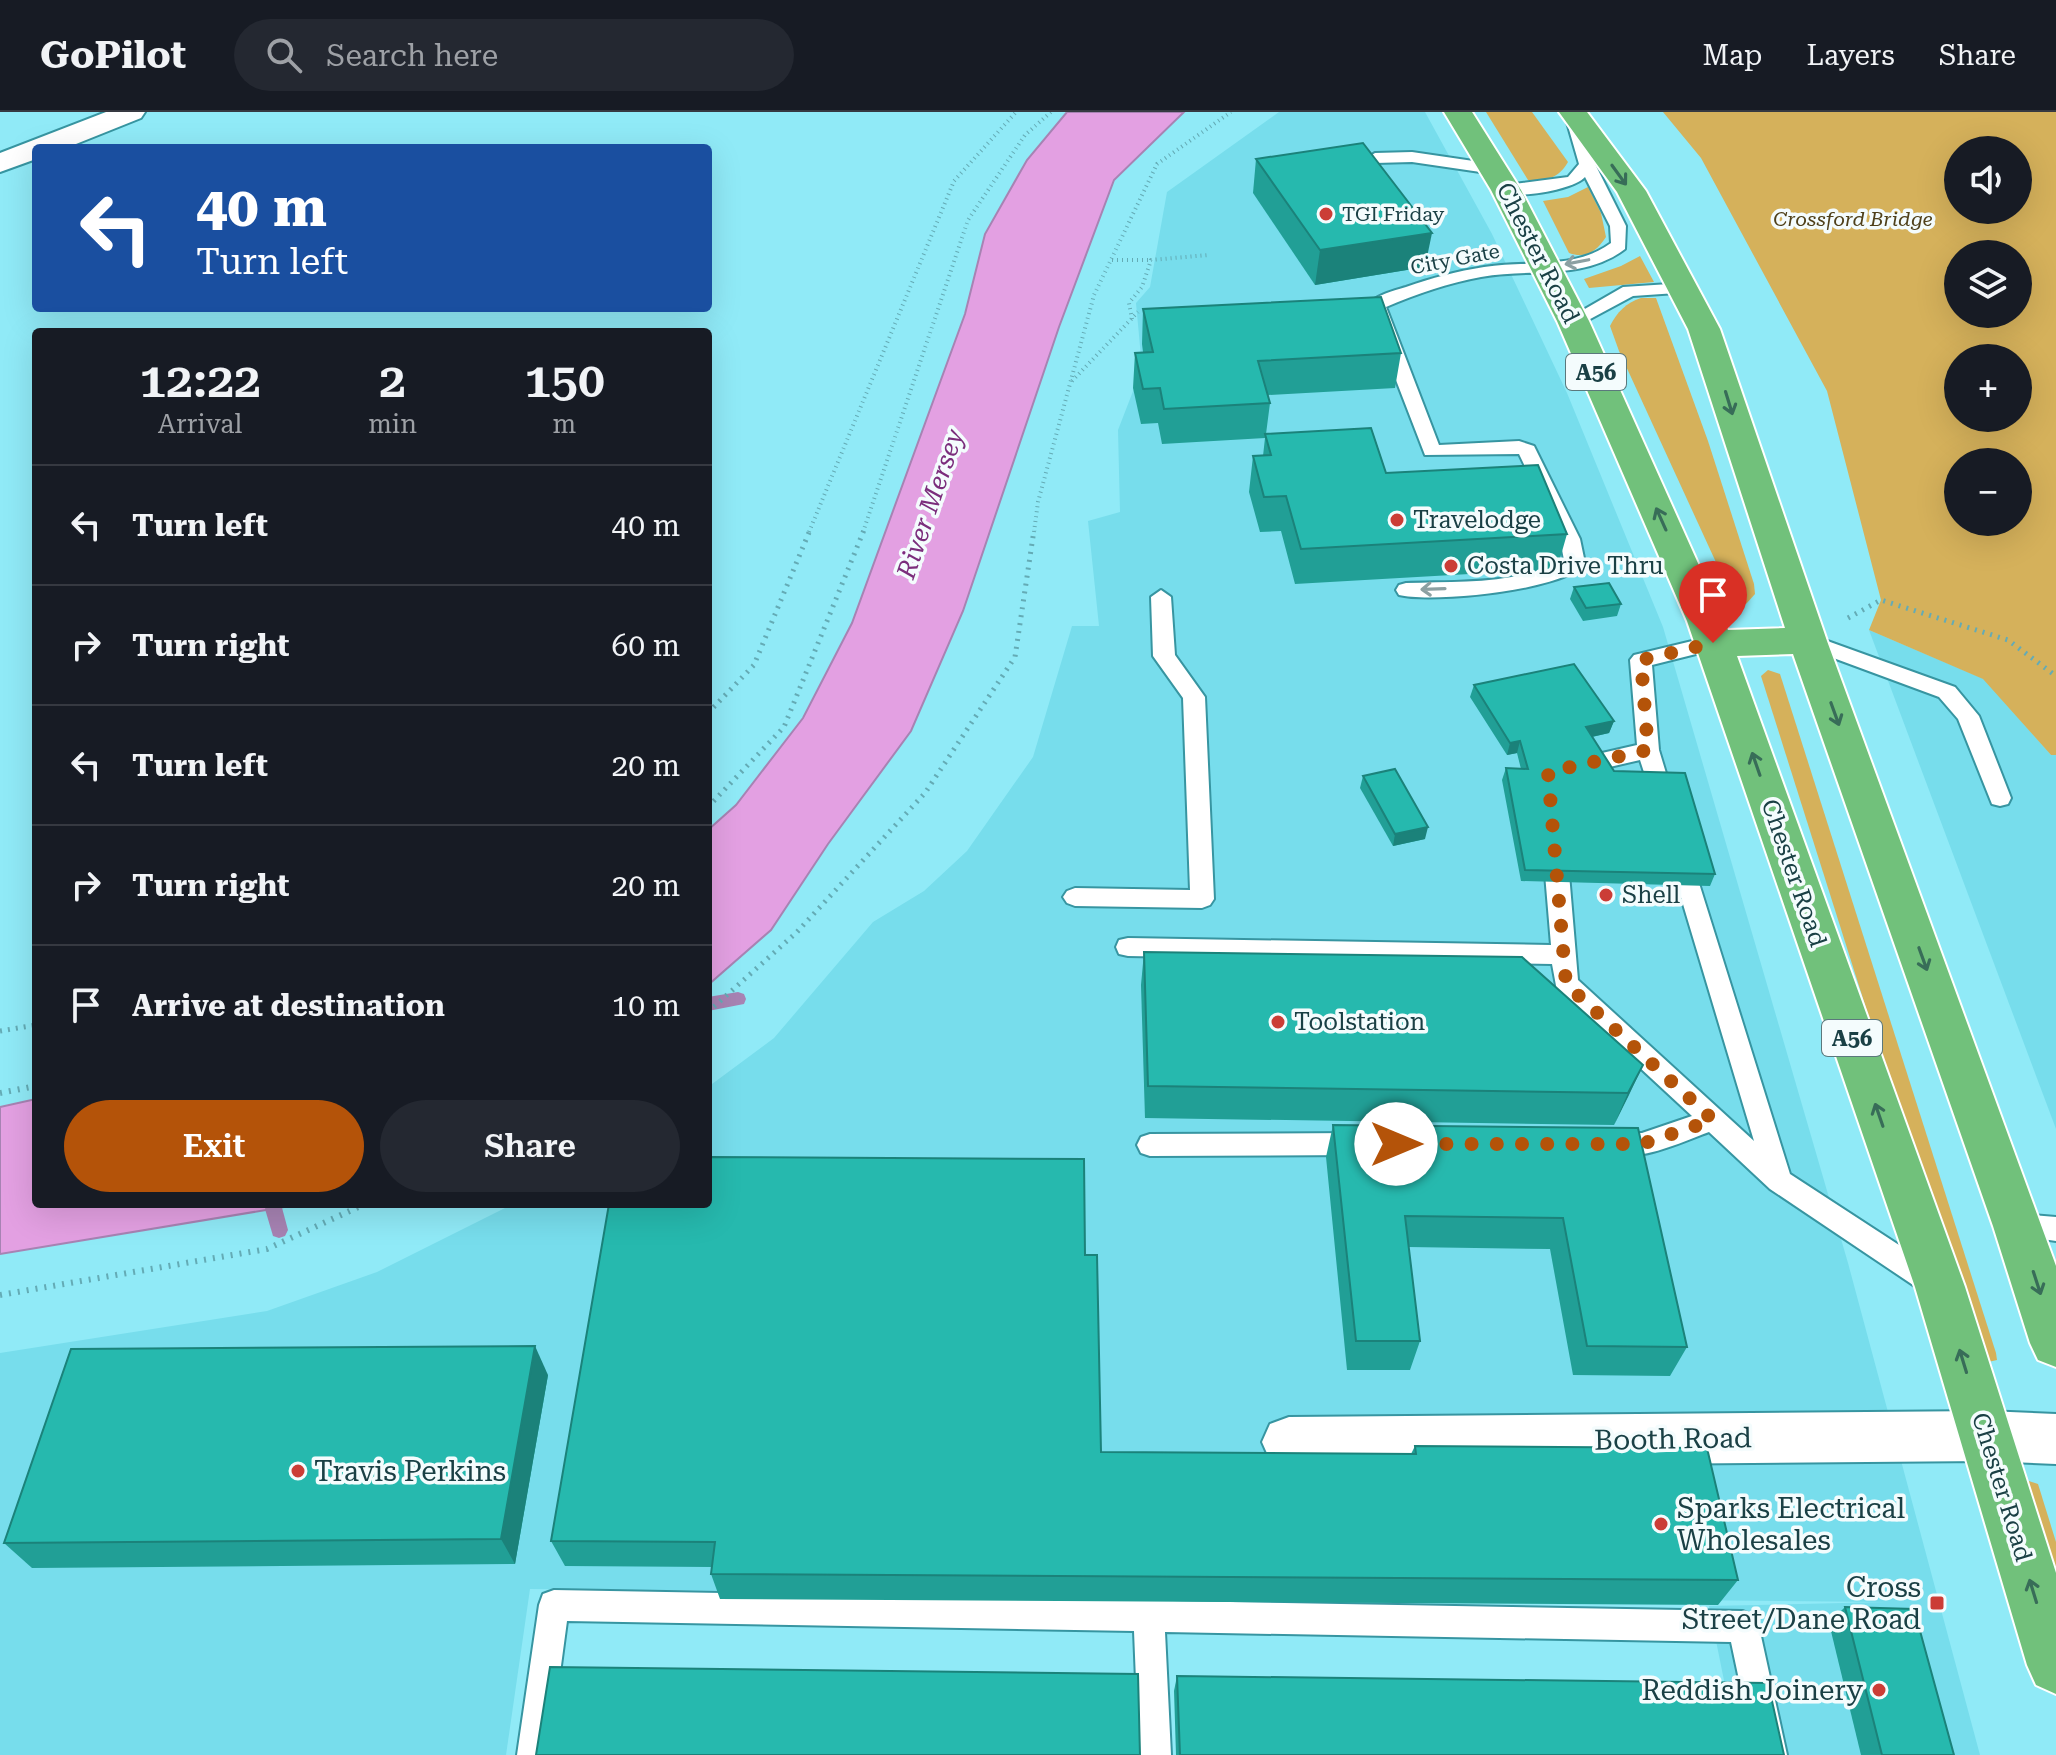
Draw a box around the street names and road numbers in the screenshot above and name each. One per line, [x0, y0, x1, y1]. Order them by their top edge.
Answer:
street label: Chester Road [1491, 178, 1585, 328]
street label: City Gate [1408, 239, 1502, 279]
road number: A56 [1566, 354, 1626, 390]
street label: Chester Road [1756, 796, 1832, 950]
road number: A56 [1822, 1020, 1882, 1056]
street label: Chester Road [1966, 1409, 2038, 1565]
street label: Booth Road [1594, 1421, 1752, 1457]

